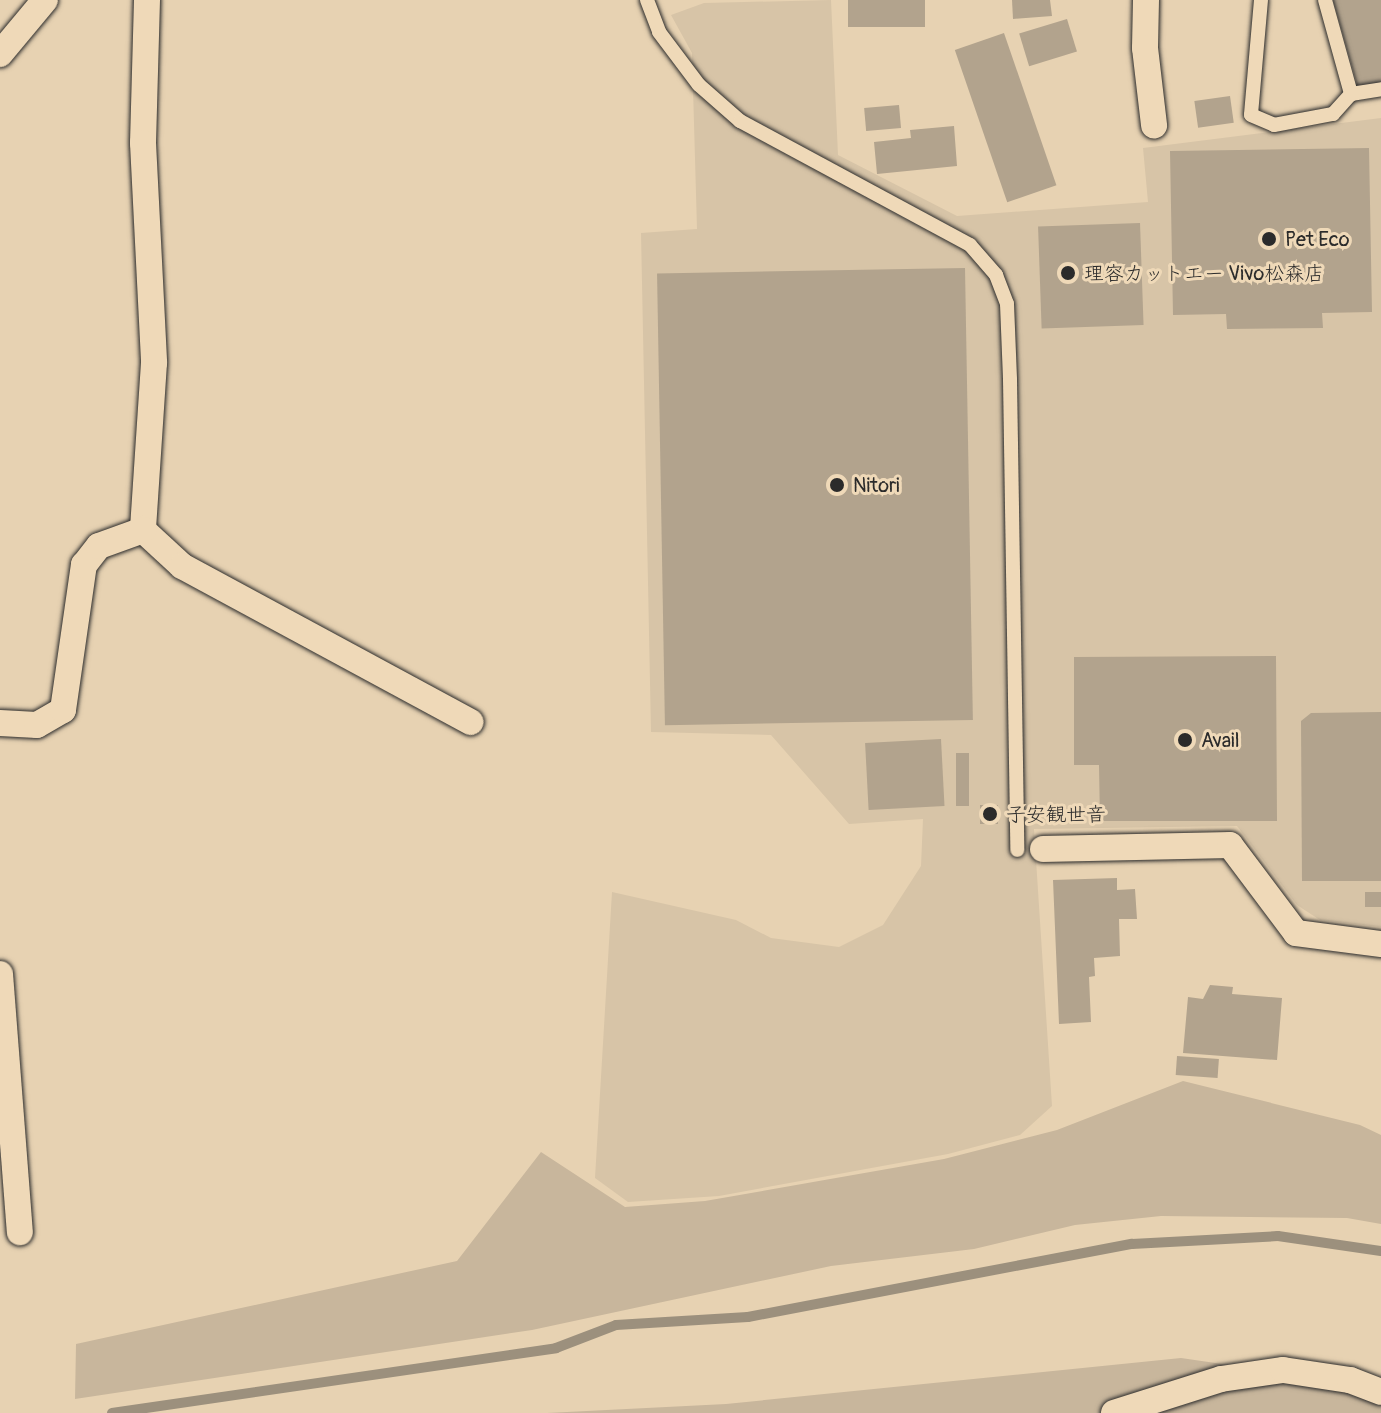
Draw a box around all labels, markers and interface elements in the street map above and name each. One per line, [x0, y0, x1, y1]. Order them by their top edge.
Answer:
place label: Pet Eco [1285, 227, 1350, 251]
marker: Pet Eco [1260, 230, 1278, 248]
place label: 理容カットエー Vivo松森店 [1084, 261, 1324, 285]
marker: 理容カットエー Vivo松森店 [1059, 264, 1077, 282]
place label: Nitori [853, 473, 900, 497]
marker: Nitori [828, 476, 846, 494]
place label: Avail [1201, 728, 1239, 752]
marker: Avail [1176, 731, 1194, 749]
place label: 子安観世音 [1006, 802, 1106, 826]
marker: 子安観世音 [981, 805, 999, 823]

